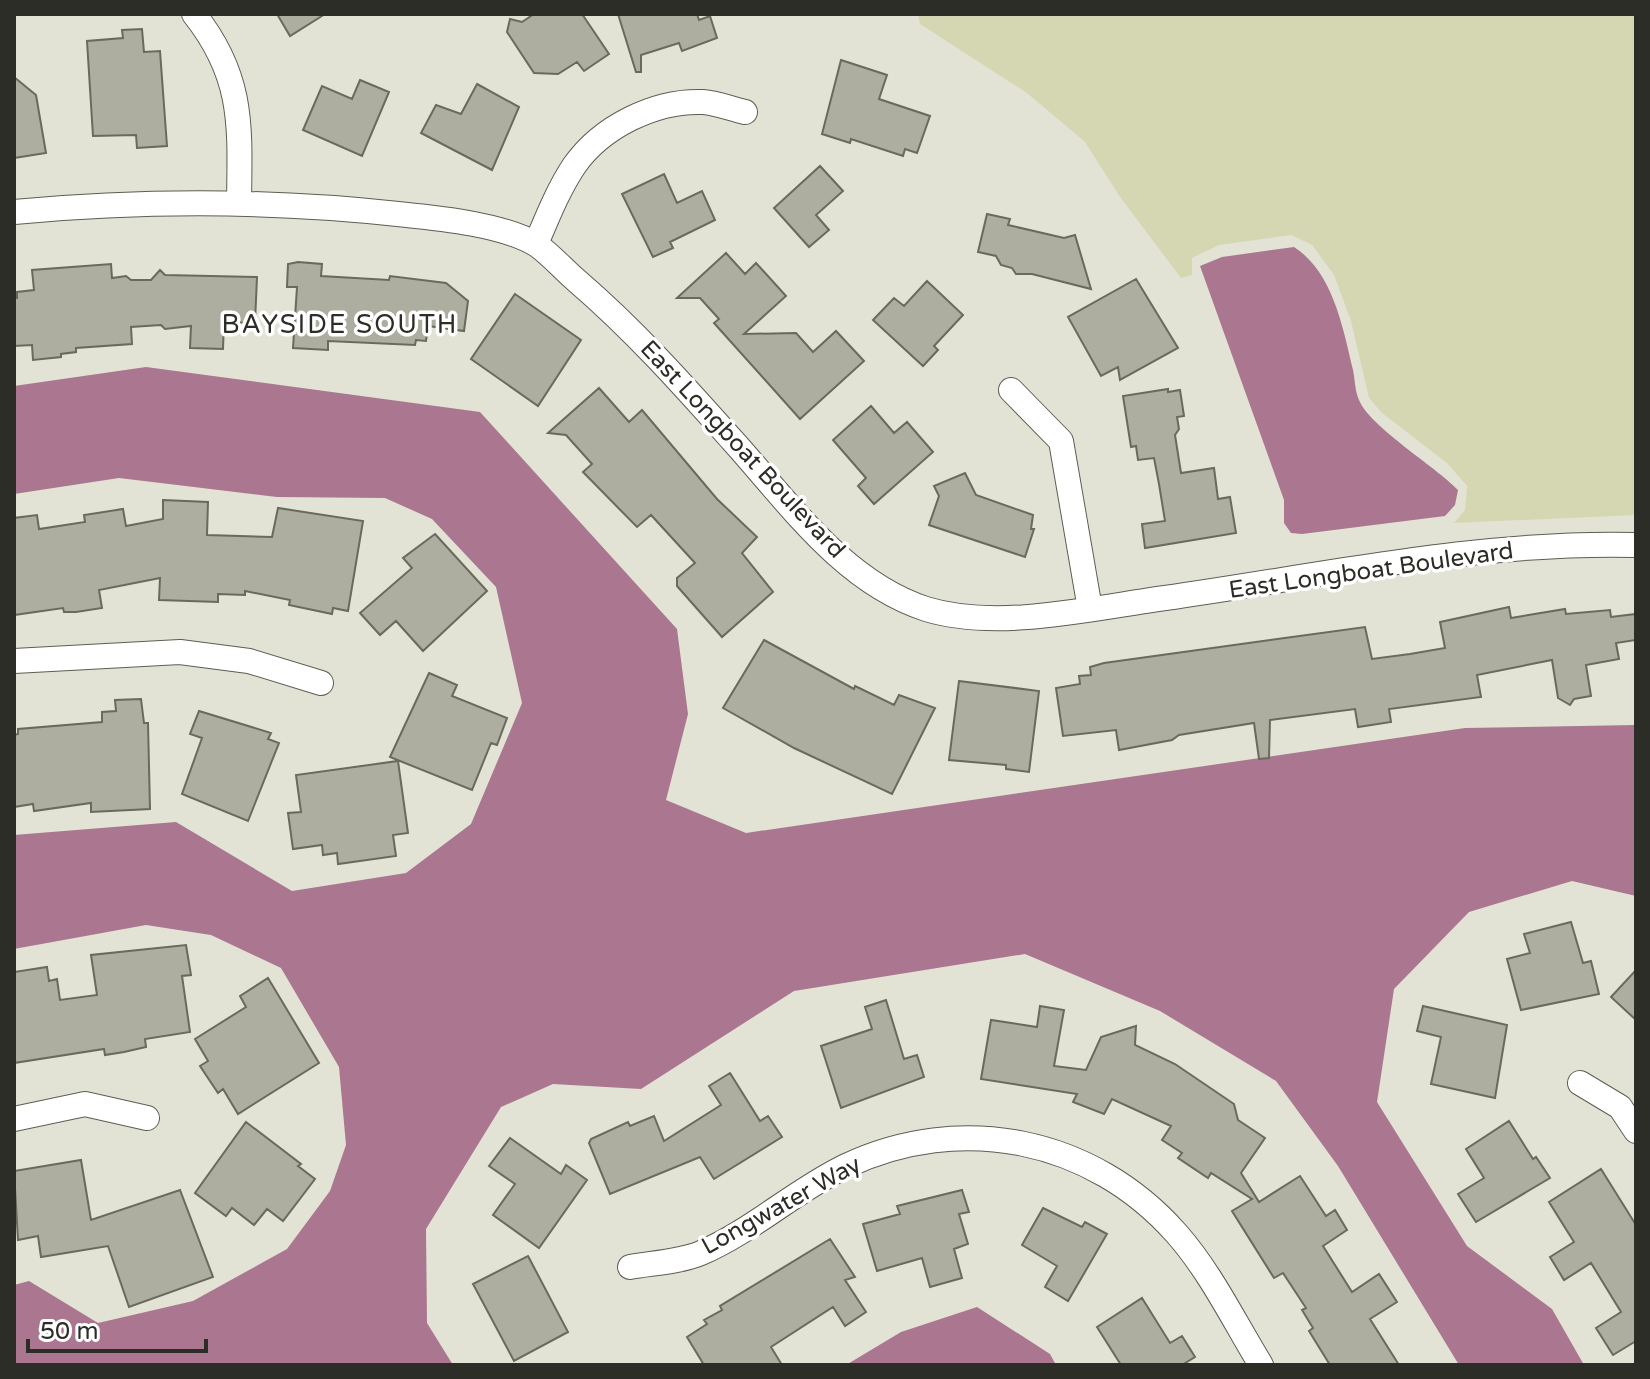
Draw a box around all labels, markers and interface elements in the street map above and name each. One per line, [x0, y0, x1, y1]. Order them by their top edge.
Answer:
district label: BAYSIDE SOUTH [222, 309, 458, 340]
street label: East Longboat Boulevard [634, 334, 851, 564]
street label: East Longboat Boulevard [1227, 536, 1515, 605]
street label: Longwater Way [696, 1150, 866, 1261]
scale bar [28, 1303, 206, 1353]
text: 50 m [40, 1317, 98, 1346]

